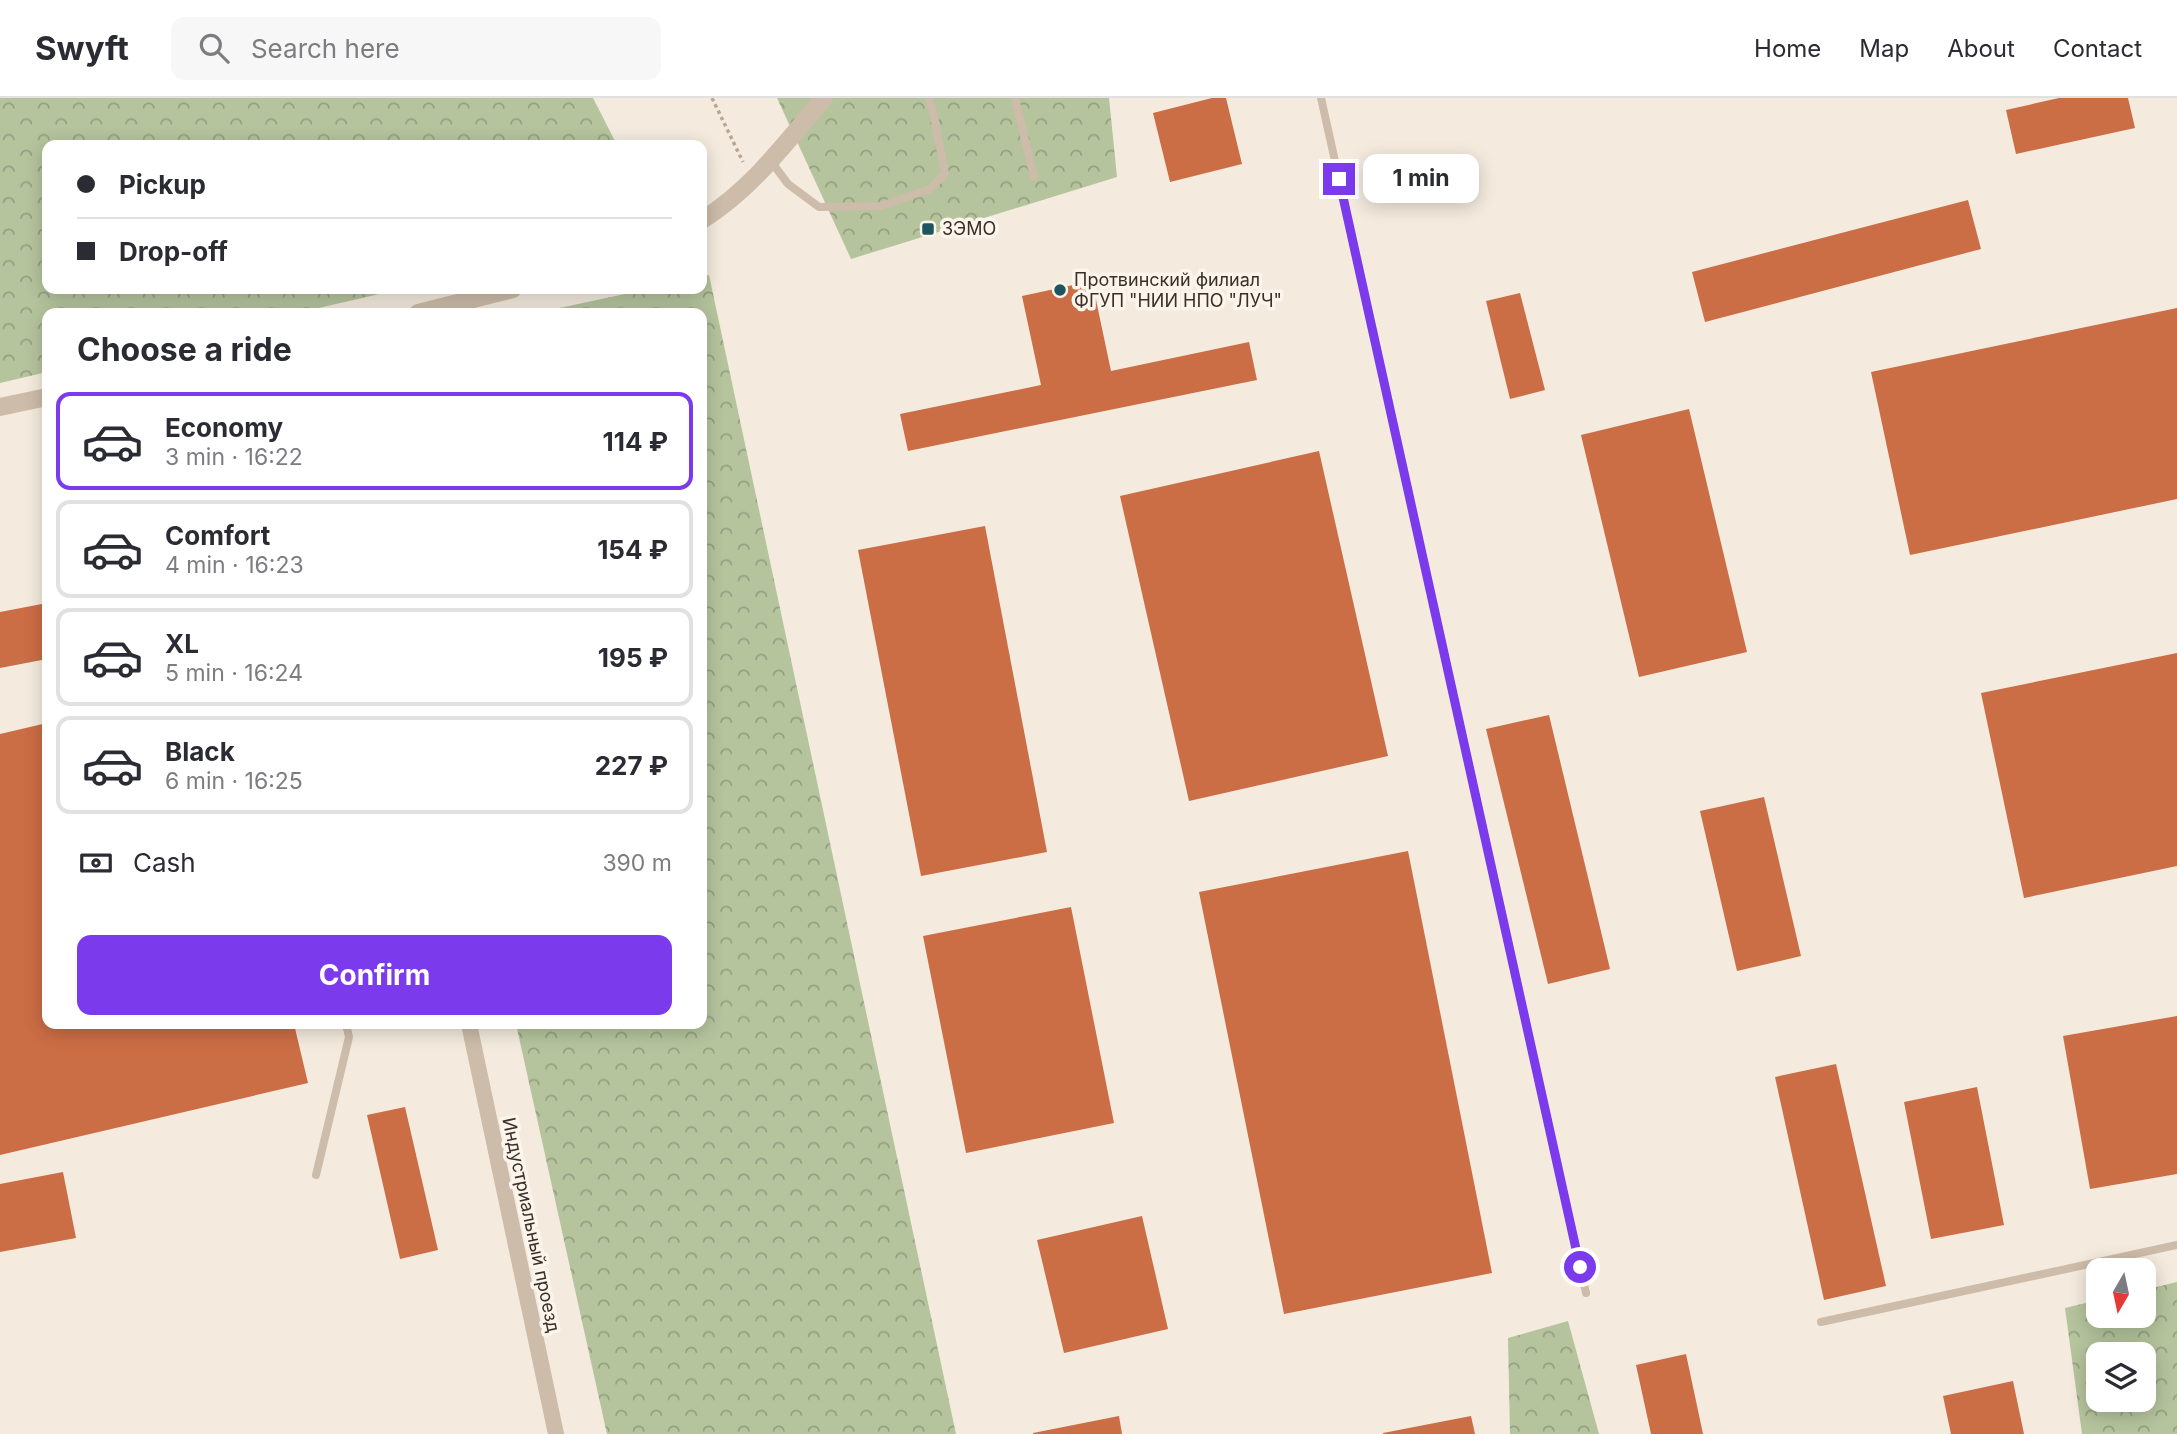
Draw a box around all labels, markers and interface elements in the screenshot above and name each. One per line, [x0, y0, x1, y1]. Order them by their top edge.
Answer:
search box [171, 17, 661, 80]
text: Swyft [35, 28, 129, 68]
icon: search [195, 29, 233, 67]
text: Search here [251, 33, 400, 64]
text: Home [1754, 34, 1821, 63]
text: Map [1859, 34, 1909, 63]
text: About [1947, 34, 2015, 63]
text: Contact [2053, 34, 2142, 63]
callout: 1 min [1364, 154, 1479, 204]
route end [1323, 163, 1355, 195]
text: 1 min [1393, 164, 1449, 192]
text: Pickup [119, 169, 206, 200]
place label: ЗЭМО [942, 218, 996, 239]
marker: ЗЭМО [920, 221, 936, 237]
text: Drop-off [119, 236, 228, 267]
place label: Протвинский филиал ФГУП "НИИ НПО "ЛУЧ" [1074, 269, 1282, 311]
marker: Протвинский филиал ФГУП "НИИ НПО "ЛУЧ" [1052, 282, 1068, 298]
text: Choose a ride [77, 330, 292, 369]
icon: car [81, 410, 144, 473]
text: Economy [165, 412, 283, 443]
text: 114 ₽ [603, 426, 668, 457]
text: 3 min · 16:22 [165, 443, 303, 471]
icon: car [81, 518, 144, 581]
text: Comfort [165, 520, 270, 551]
text: 154 ₽ [597, 534, 668, 565]
text: 4 min · 16:23 [165, 551, 304, 579]
icon: car [81, 626, 144, 689]
text: XL [165, 628, 199, 659]
text: 195 ₽ [598, 642, 668, 673]
text: 5 min · 16:24 [165, 659, 303, 687]
icon: car [81, 734, 144, 797]
text: Black [165, 736, 235, 767]
text: 227 ₽ [595, 750, 668, 781]
text: 6 min · 16:25 [165, 767, 303, 795]
icon: cash [77, 844, 115, 882]
text: Cash [133, 847, 196, 878]
text: 390 m [602, 849, 672, 877]
button: Confirm [77, 935, 672, 1015]
street label: Индустриальный проезд [498, 1116, 565, 1334]
route start [1564, 1251, 1596, 1283]
north arrow [2086, 1258, 2156, 1328]
map controls [2086, 1258, 2156, 1412]
button: layers [2086, 1342, 2156, 1412]

